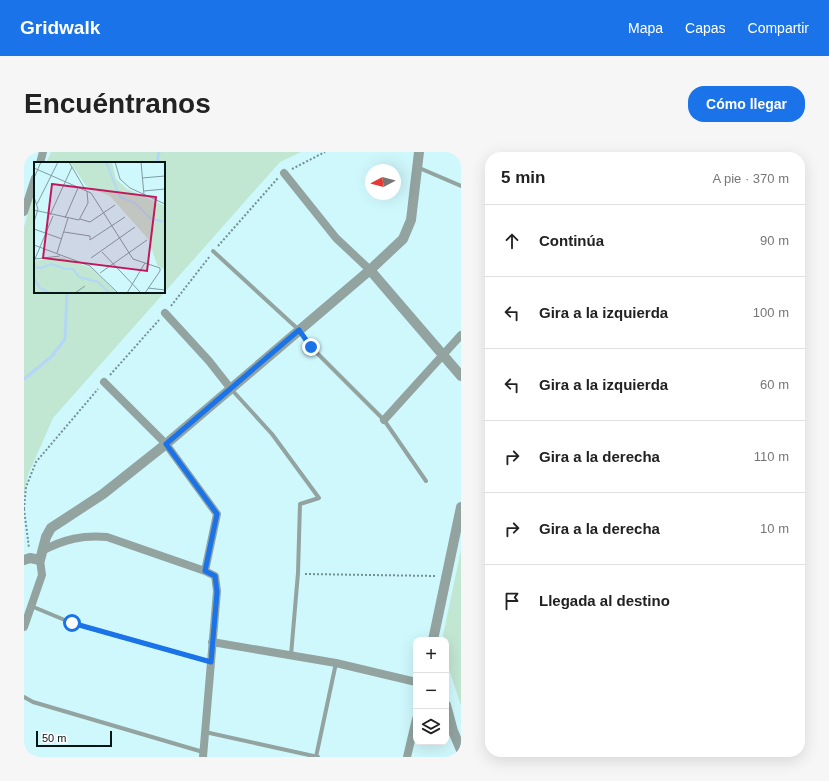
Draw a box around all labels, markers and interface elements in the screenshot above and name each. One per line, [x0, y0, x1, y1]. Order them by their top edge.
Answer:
text: Gridwalk [20, 17, 100, 38]
text: Mapa [628, 20, 663, 36]
text: Capas [685, 20, 726, 36]
text: Compartir [748, 20, 809, 36]
button: Cómo llegar [688, 86, 805, 122]
text: Encuéntranos [24, 88, 211, 119]
inset map [34, 162, 165, 293]
north arrow [365, 164, 401, 200]
text: 5 min [501, 168, 545, 187]
text: A pie · 370 m [712, 171, 789, 186]
icon: ahead [501, 230, 523, 252]
text: Continúa [539, 232, 604, 249]
text: 90 m [760, 233, 789, 248]
icon: left [501, 302, 523, 324]
text: Gira a la izquierda [539, 304, 668, 321]
text: 100 m [753, 305, 789, 320]
route end [302, 338, 320, 356]
icon: left [501, 374, 523, 396]
text: Gira a la izquierda [539, 376, 668, 393]
text: 60 m [760, 377, 789, 392]
icon: right [501, 446, 523, 468]
text: Gira a la derecha [539, 448, 660, 465]
text: 110 m [754, 449, 789, 464]
icon: right [501, 518, 523, 540]
text: Gira a la derecha [539, 520, 660, 537]
text: 10 m [760, 521, 789, 536]
icon: arrive [501, 590, 523, 612]
text: Llegada al destino [539, 592, 670, 609]
route start [63, 614, 81, 632]
map controls [413, 637, 449, 745]
button: + [413, 637, 449, 673]
button: − [413, 673, 449, 709]
button: layers [413, 709, 449, 745]
scale bar [36, 729, 112, 748]
text: 50 m [42, 732, 66, 744]

